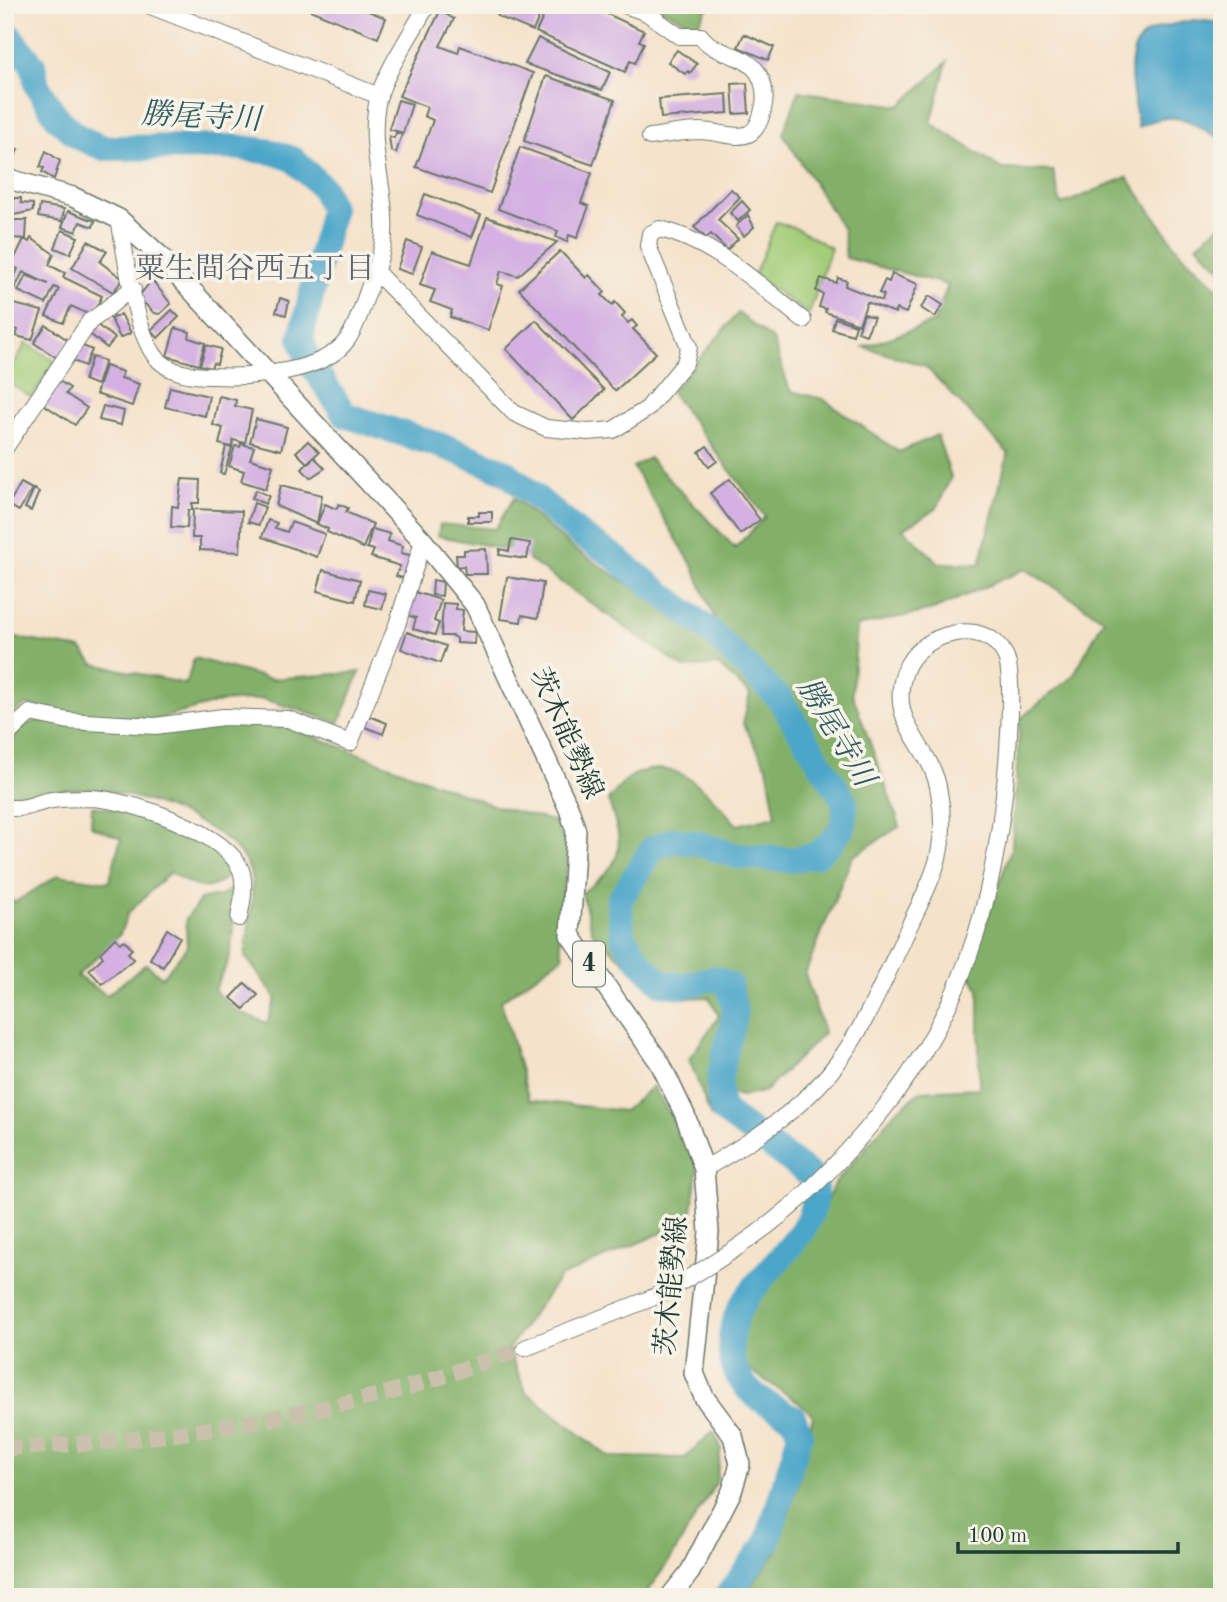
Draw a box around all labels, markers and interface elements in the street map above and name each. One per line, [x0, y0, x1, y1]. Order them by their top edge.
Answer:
water label: 勝尾寺川 [140, 97, 265, 136]
district label: 粟生間谷西五丁目 [135, 252, 375, 285]
street label: 茨木能勢線 [524, 663, 609, 804]
water label: 勝尾寺川 [791, 672, 883, 795]
road number: 4 [573, 942, 605, 987]
street label: 茨木能勢線 [650, 1215, 693, 1357]
scale bar [958, 1511, 1178, 1555]
text: 100 m [968, 1526, 1027, 1547]

